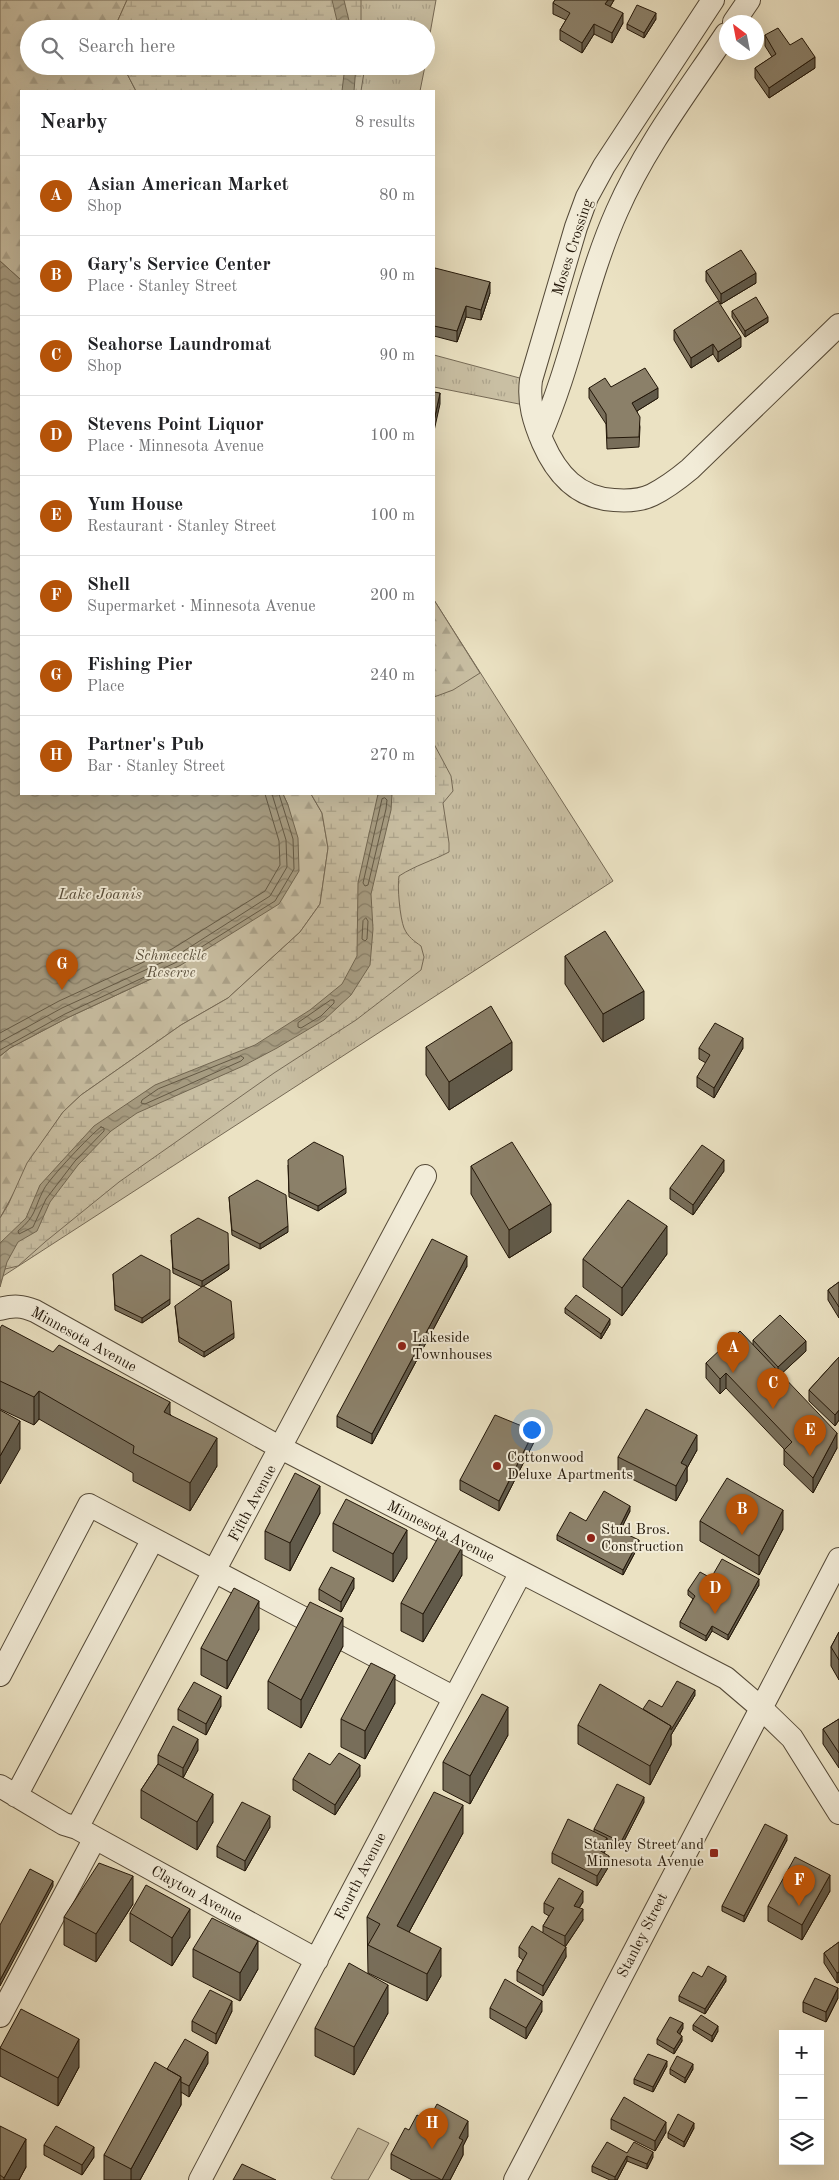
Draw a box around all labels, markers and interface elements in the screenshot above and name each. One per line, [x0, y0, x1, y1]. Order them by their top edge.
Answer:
north arrow [719, 15, 764, 60]
search box [20, 20, 435, 75]
icon: search [38, 34, 66, 62]
text: Search here [78, 38, 175, 57]
text: Nearby [40, 112, 108, 133]
text: 8 results [355, 115, 415, 131]
text: Asian American Market [87, 176, 289, 195]
text: A [50, 188, 62, 204]
text: 80 m [379, 188, 415, 204]
street label: Moses Crossing [551, 197, 596, 298]
text: Shop [87, 199, 122, 215]
text: Gary's Service Center [87, 256, 271, 275]
text: B [50, 268, 62, 284]
text: 90 m [379, 268, 415, 284]
text: Place · Stanley Street [87, 279, 237, 295]
text: Seahorse Laundromat [87, 336, 272, 355]
text: C [51, 348, 61, 364]
text: 90 m [379, 348, 415, 364]
text: Shop [87, 359, 122, 375]
text: Stevens Point Liquor [87, 416, 264, 435]
text: D [50, 428, 62, 444]
text: 100 m [370, 428, 415, 444]
text: Place · Minnesota Avenue [87, 439, 264, 455]
text: Yum House [87, 496, 183, 515]
text: E [50, 508, 62, 524]
text: 100 m [370, 508, 415, 524]
text: Restaurant · Stanley Street [87, 519, 276, 535]
text: Shell [87, 576, 130, 595]
text: F [51, 588, 61, 604]
text: 200 m [370, 588, 415, 604]
text: Supermarket · Minnesota Avenue [87, 599, 316, 615]
text: Fishing Pier [87, 656, 192, 675]
text: G [50, 668, 62, 684]
text: 240 m [370, 668, 415, 684]
text: Place [87, 679, 124, 695]
text: Partner's Pub [87, 736, 204, 755]
text: H [49, 748, 63, 764]
text: 270 m [370, 748, 415, 764]
text: Bar · Stanley Street [87, 759, 225, 775]
water label: Lake Joanis [57, 887, 142, 903]
pin: G [46, 949, 78, 990]
park label: Schmeeckle Reserve [135, 949, 207, 981]
street label: Minnesota Avenue [28, 1305, 139, 1376]
place label: Lakeside Townhouses [412, 1331, 492, 1363]
pin: A [717, 1332, 749, 1373]
marker: Lakeside Townhouses [396, 1340, 408, 1352]
pin: C [757, 1368, 789, 1409]
pin: E [794, 1415, 826, 1456]
your location [519, 1417, 545, 1443]
place label: Cottonwood Deluxe Apartments [507, 1451, 633, 1483]
marker: Cottonwood Deluxe Apartments [491, 1460, 503, 1472]
street label: Fifth Avenue [227, 1463, 280, 1544]
pin: B [726, 1494, 758, 1535]
street label: Minnesota Avenue [384, 1499, 496, 1566]
place label: Stud Bros. Construction [601, 1523, 684, 1555]
marker: Stud Bros. Construction [585, 1532, 597, 1544]
pin: D [699, 1573, 731, 1614]
street label: Fourth Avenue [333, 1830, 390, 1923]
place label: Stanley Street and Minnesota Avenue [584, 1838, 704, 1870]
marker: Stanley Street and Minnesota Avenue [708, 1847, 720, 1859]
street label: Clayton Avenue [148, 1864, 245, 1927]
pin: F [783, 1865, 815, 1906]
street label: Stanley Street [616, 1891, 671, 1980]
map controls [779, 2030, 824, 2165]
button: + [779, 2030, 824, 2075]
button: − [779, 2075, 824, 2120]
pin: H [416, 2108, 448, 2149]
button: layers [779, 2120, 824, 2165]

